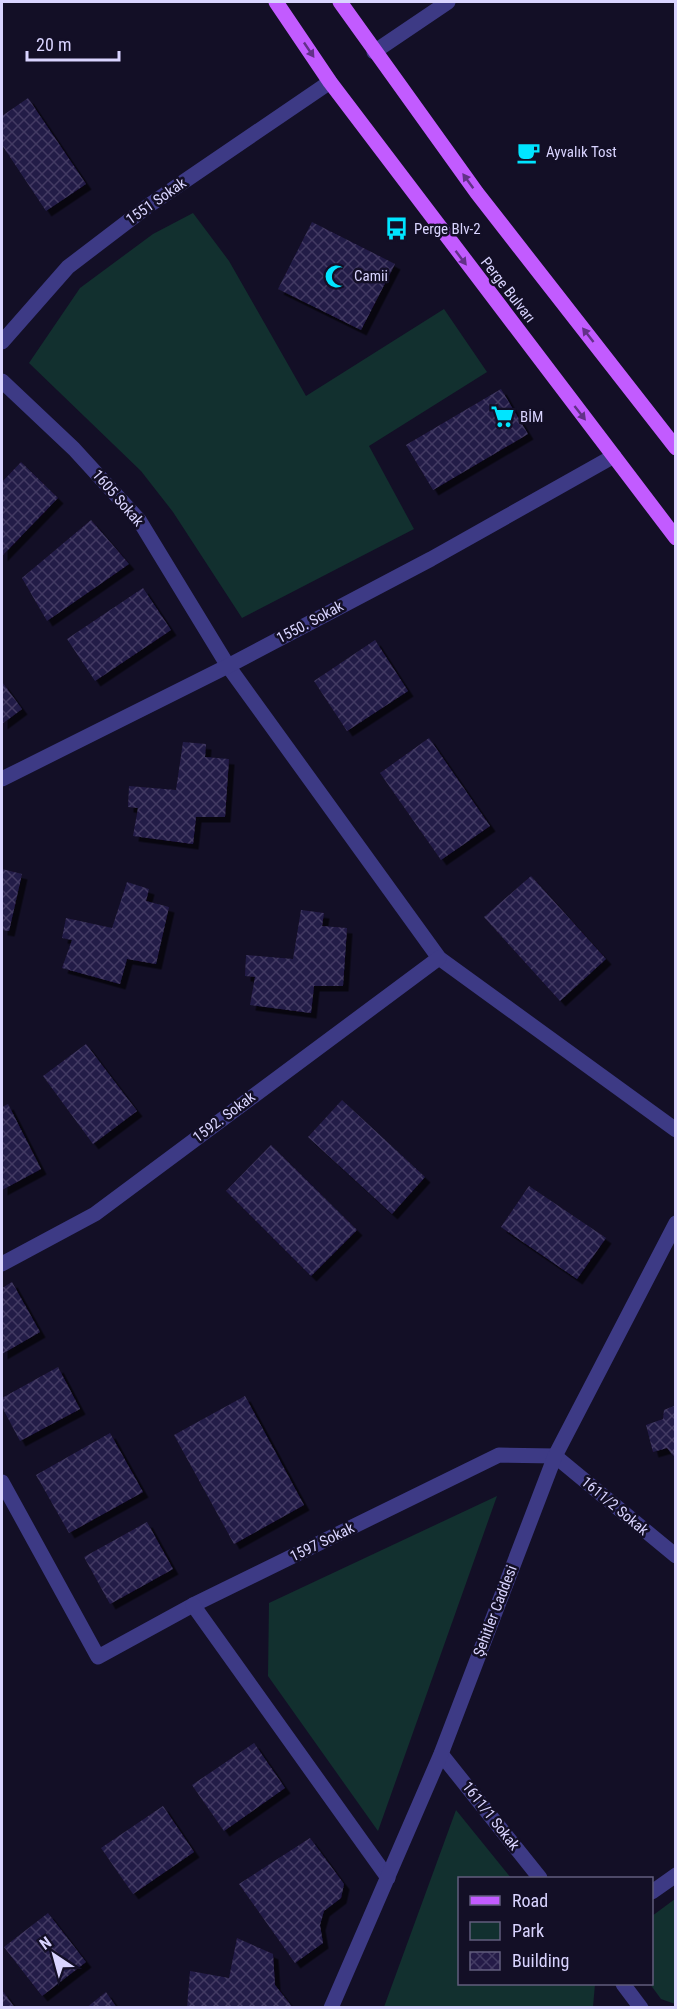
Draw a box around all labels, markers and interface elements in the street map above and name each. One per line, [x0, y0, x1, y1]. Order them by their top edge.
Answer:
scale bar [27, 24, 118, 62]
text: 20 m [36, 34, 71, 55]
one-way arrow [303, 42, 314, 58]
cafe icon: Ayvalık Tost [515, 139, 541, 165]
place label: Ayvalık Tost [546, 143, 617, 161]
street label: 1551 Sokak [123, 174, 190, 228]
one-way arrow [463, 174, 475, 189]
bus stop icon: Perge Blv-2 [383, 216, 409, 242]
place label: Perge Blv-2 [414, 220, 481, 238]
one-way arrow [455, 250, 467, 266]
street label: Perge Bulvarı [477, 254, 539, 326]
mosque icon: Camii [323, 263, 349, 289]
place label: Camii [354, 267, 388, 285]
one-way arrow [581, 327, 594, 343]
supermarket icon: BİM [489, 404, 515, 430]
one-way arrow [574, 405, 586, 420]
place label: BİM [520, 408, 543, 426]
street label: 1605 Sokak [89, 466, 148, 530]
street label: 1550. Sokak [274, 597, 347, 647]
street label: 1592. Sokak [189, 1088, 259, 1146]
street label: 1611/2 Sokak [578, 1473, 652, 1539]
street label: 1597 Sokak [287, 1519, 357, 1565]
street label: Şehitler Caddesi [469, 1563, 521, 1659]
street label: 1611/1 Sokak [459, 1778, 523, 1854]
legend [458, 1877, 653, 1985]
text: Road [512, 1890, 548, 1911]
text: Park [512, 1920, 544, 1941]
north arrow [24, 1925, 84, 1985]
text: N [36, 1933, 55, 1954]
text: Building [512, 1950, 569, 1971]

